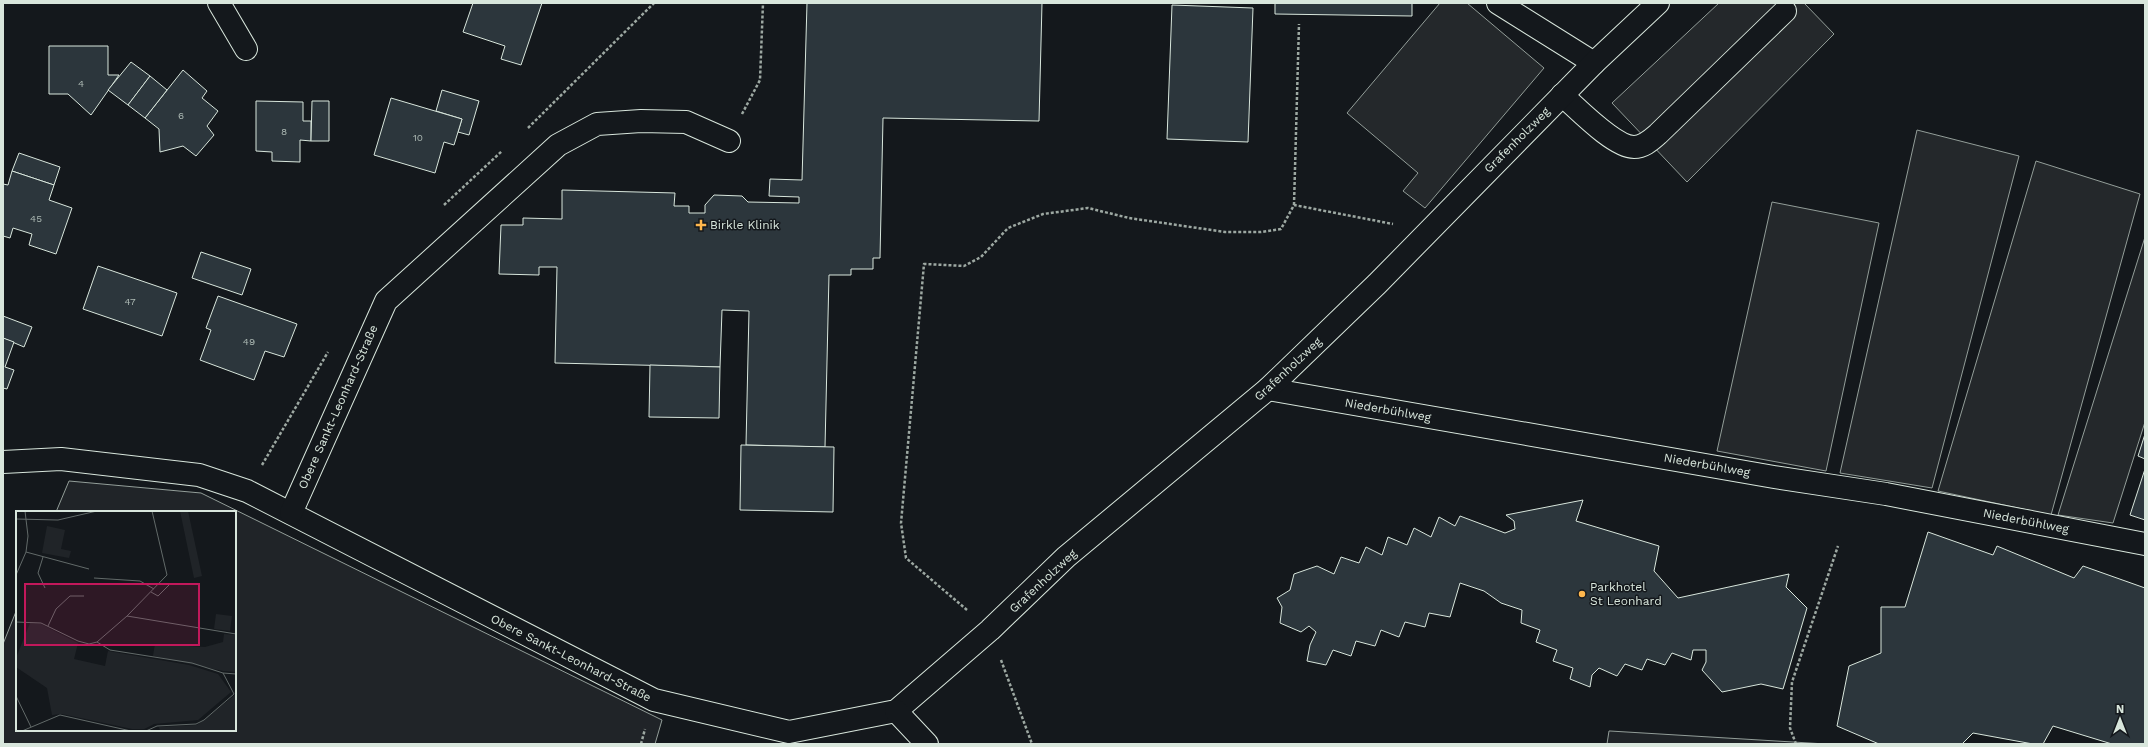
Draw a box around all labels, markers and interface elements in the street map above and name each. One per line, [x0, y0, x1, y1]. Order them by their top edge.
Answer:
house number: 4 [78, 78, 84, 89]
street label: Grafenholzweg [1481, 104, 1553, 176]
house number: 6 [178, 110, 184, 121]
house number: 8 [281, 126, 287, 137]
house number: 10 [413, 132, 423, 143]
house number: 45 [30, 213, 42, 224]
place label: Birkle Klinik [710, 218, 780, 232]
marker: Birkle Klinik [695, 219, 707, 231]
house number: 47 [124, 296, 136, 307]
street label: Obere Sankt-Leonhard-Straße [295, 323, 381, 491]
street label: Grafenholzweg [1251, 334, 1325, 404]
house number: 49 [243, 336, 255, 347]
street label: Niederbühlweg [1344, 396, 1433, 425]
street label: Niederbühlweg [1663, 451, 1752, 480]
street label: Niederbühlweg [1982, 506, 2071, 536]
inset map [16, 511, 236, 731]
street label: Grafenholzweg [1006, 546, 1080, 616]
place label: Parkhotel St Leonhard [1590, 580, 1662, 608]
marker: Parkhotel St Leonhard [1577, 589, 1587, 599]
street label: Obere Sankt-Leonhard-Straße [488, 611, 654, 705]
north arrow [2100, 699, 2140, 739]
text: N [2116, 703, 2124, 716]

